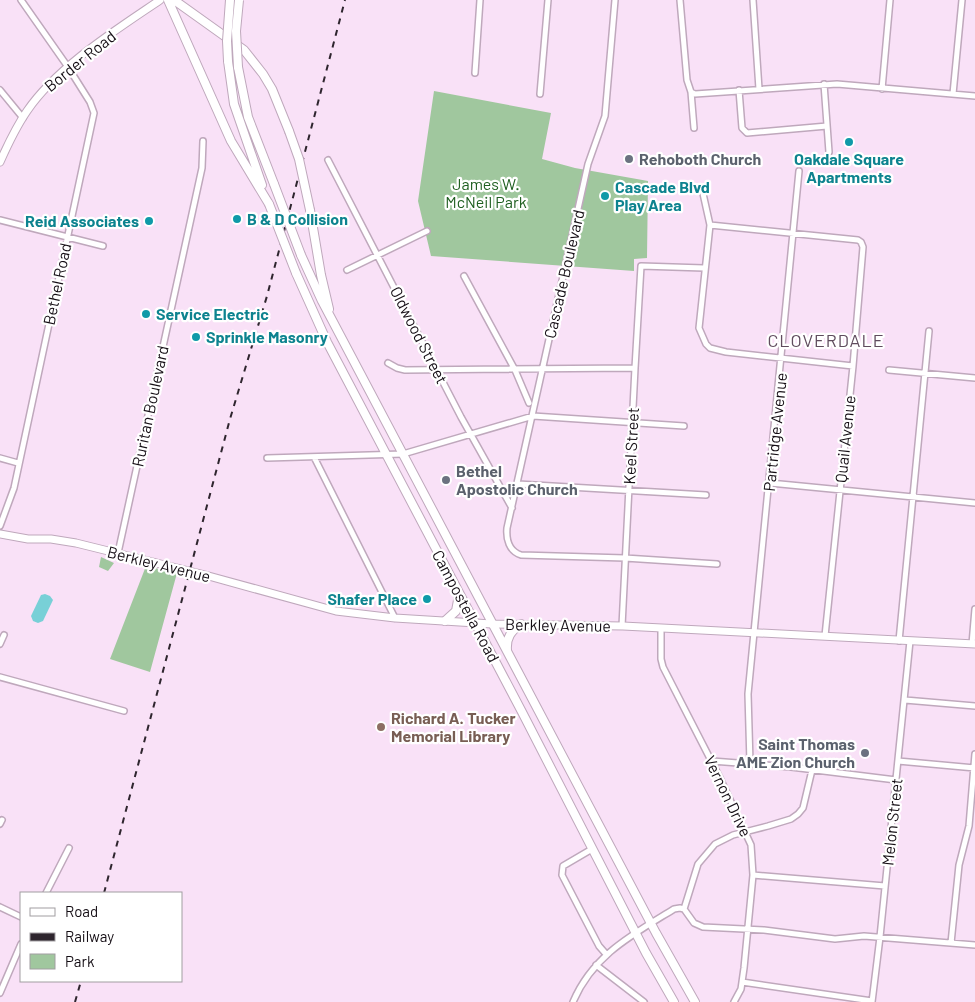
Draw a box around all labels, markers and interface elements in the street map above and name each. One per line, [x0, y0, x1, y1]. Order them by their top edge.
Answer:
street label: Border Road [40, 26, 119, 95]
marker: Oakdale Square Apartments [843, 136, 855, 148]
place label: Rehoboth Church [639, 149, 761, 168]
place label: Oakdale Square Apartments [794, 149, 904, 186]
marker: Rehoboth Church [623, 153, 635, 165]
park label: James W. McNeil Park [445, 174, 527, 211]
place label: Cascade Blvd Play Area [615, 177, 710, 214]
marker: Cascade Blvd Play Area [599, 190, 611, 202]
street label: Cascade Boulevard [539, 208, 588, 340]
place label: B & D Collision [247, 209, 348, 228]
place label: Reid Associates [25, 211, 139, 230]
marker: B & D Collision [231, 213, 243, 225]
marker: Reid Associates [143, 215, 155, 227]
street label: Bethel Road [39, 241, 74, 327]
street label: Oldwood Street [387, 283, 452, 387]
place label: Service Electric [156, 304, 269, 323]
marker: Service Electric [140, 308, 152, 320]
place label: Sprinkle Masonry [206, 327, 328, 346]
district label: CLOVERDALE [767, 329, 885, 351]
marker: Sprinkle Masonry [190, 331, 202, 343]
street label: Ruritan Boulevard [127, 344, 172, 468]
street label: Partridge Avenue [759, 372, 790, 492]
street label: Quail Avenue [830, 394, 859, 484]
street label: Keel Street [619, 407, 642, 485]
place label: Bethel Apostolic Church [456, 461, 578, 498]
marker: Bethel Apostolic Church [440, 474, 452, 486]
street label: Berkley Avenue [105, 541, 213, 586]
street label: Campostella Road [429, 546, 504, 665]
place label: Shafer Place [328, 589, 417, 608]
marker: Shafer Place [421, 593, 433, 605]
street label: Berkley Avenue [505, 614, 611, 635]
place label: Richard A. Tucker Memorial Library [391, 708, 516, 745]
marker: Richard A. Tucker Memorial Library [375, 721, 387, 733]
place label: Saint Thomas AME Zion Church [736, 734, 855, 771]
marker: Saint Thomas AME Zion Church [859, 747, 871, 759]
street label: Vernon Drive [701, 752, 756, 839]
street label: Melon Street [877, 777, 906, 867]
legend [20, 892, 182, 982]
text: Road [65, 902, 98, 920]
text: Railway [65, 927, 114, 945]
text: Park [65, 952, 95, 970]

